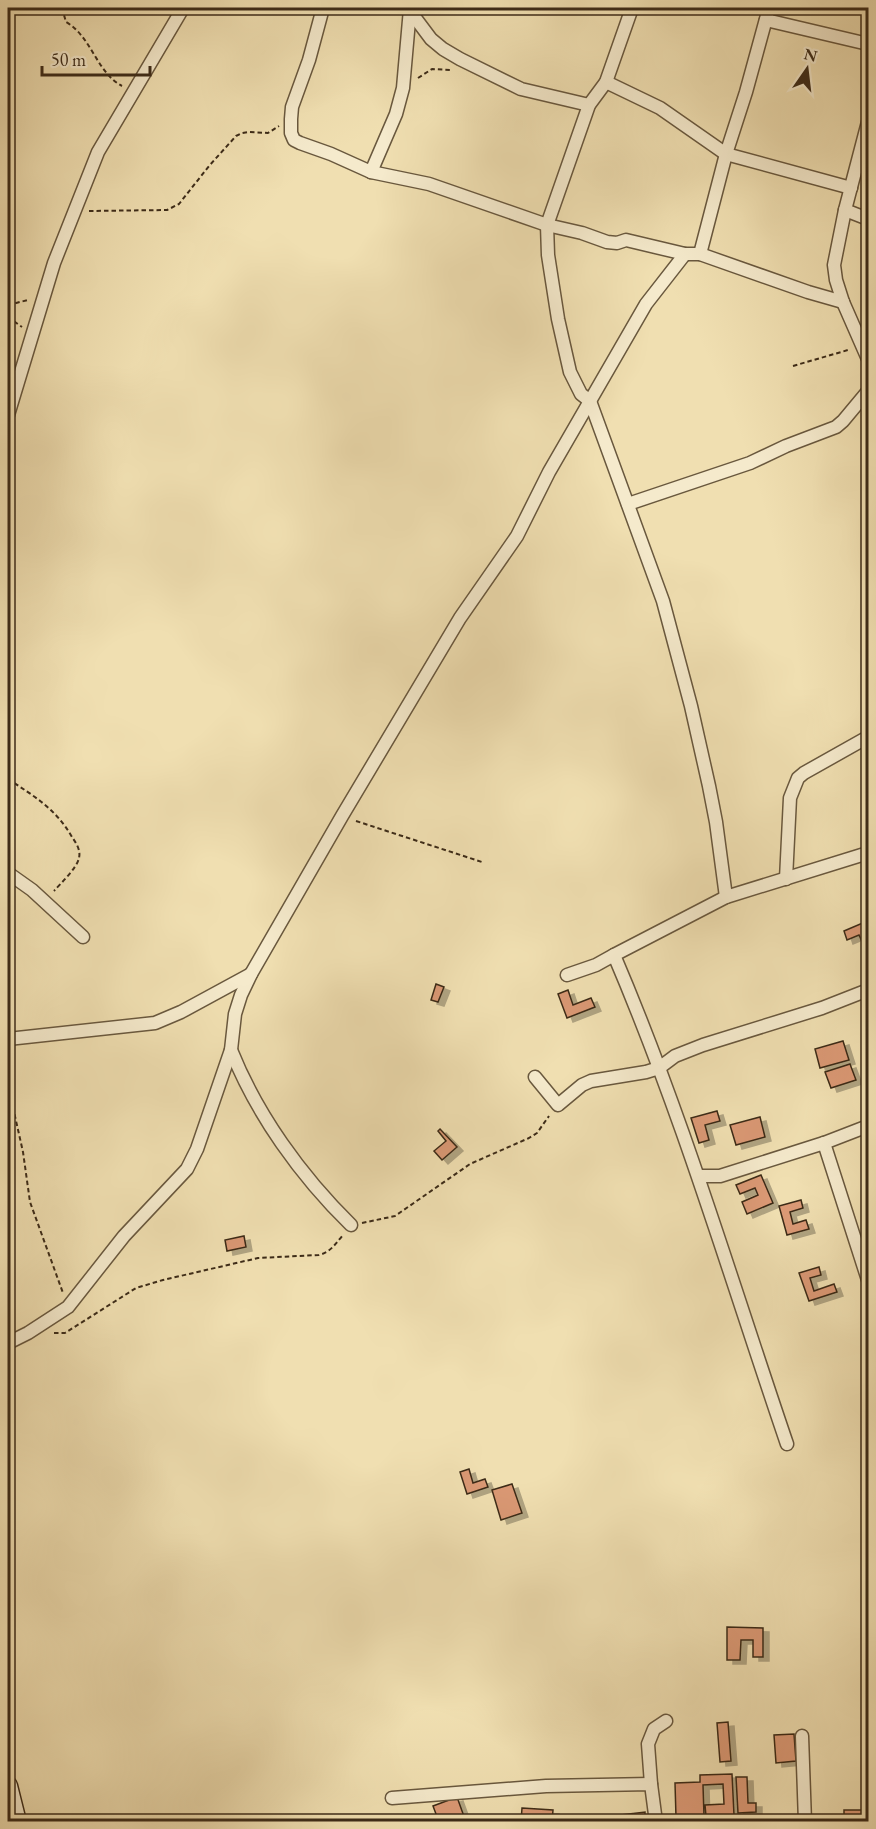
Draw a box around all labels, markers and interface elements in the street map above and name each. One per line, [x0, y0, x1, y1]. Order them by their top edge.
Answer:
scale bar [42, 39, 150, 77]
north arrow [777, 39, 837, 99]
text: N [802, 43, 819, 67]
text: 50 m [51, 48, 86, 71]

